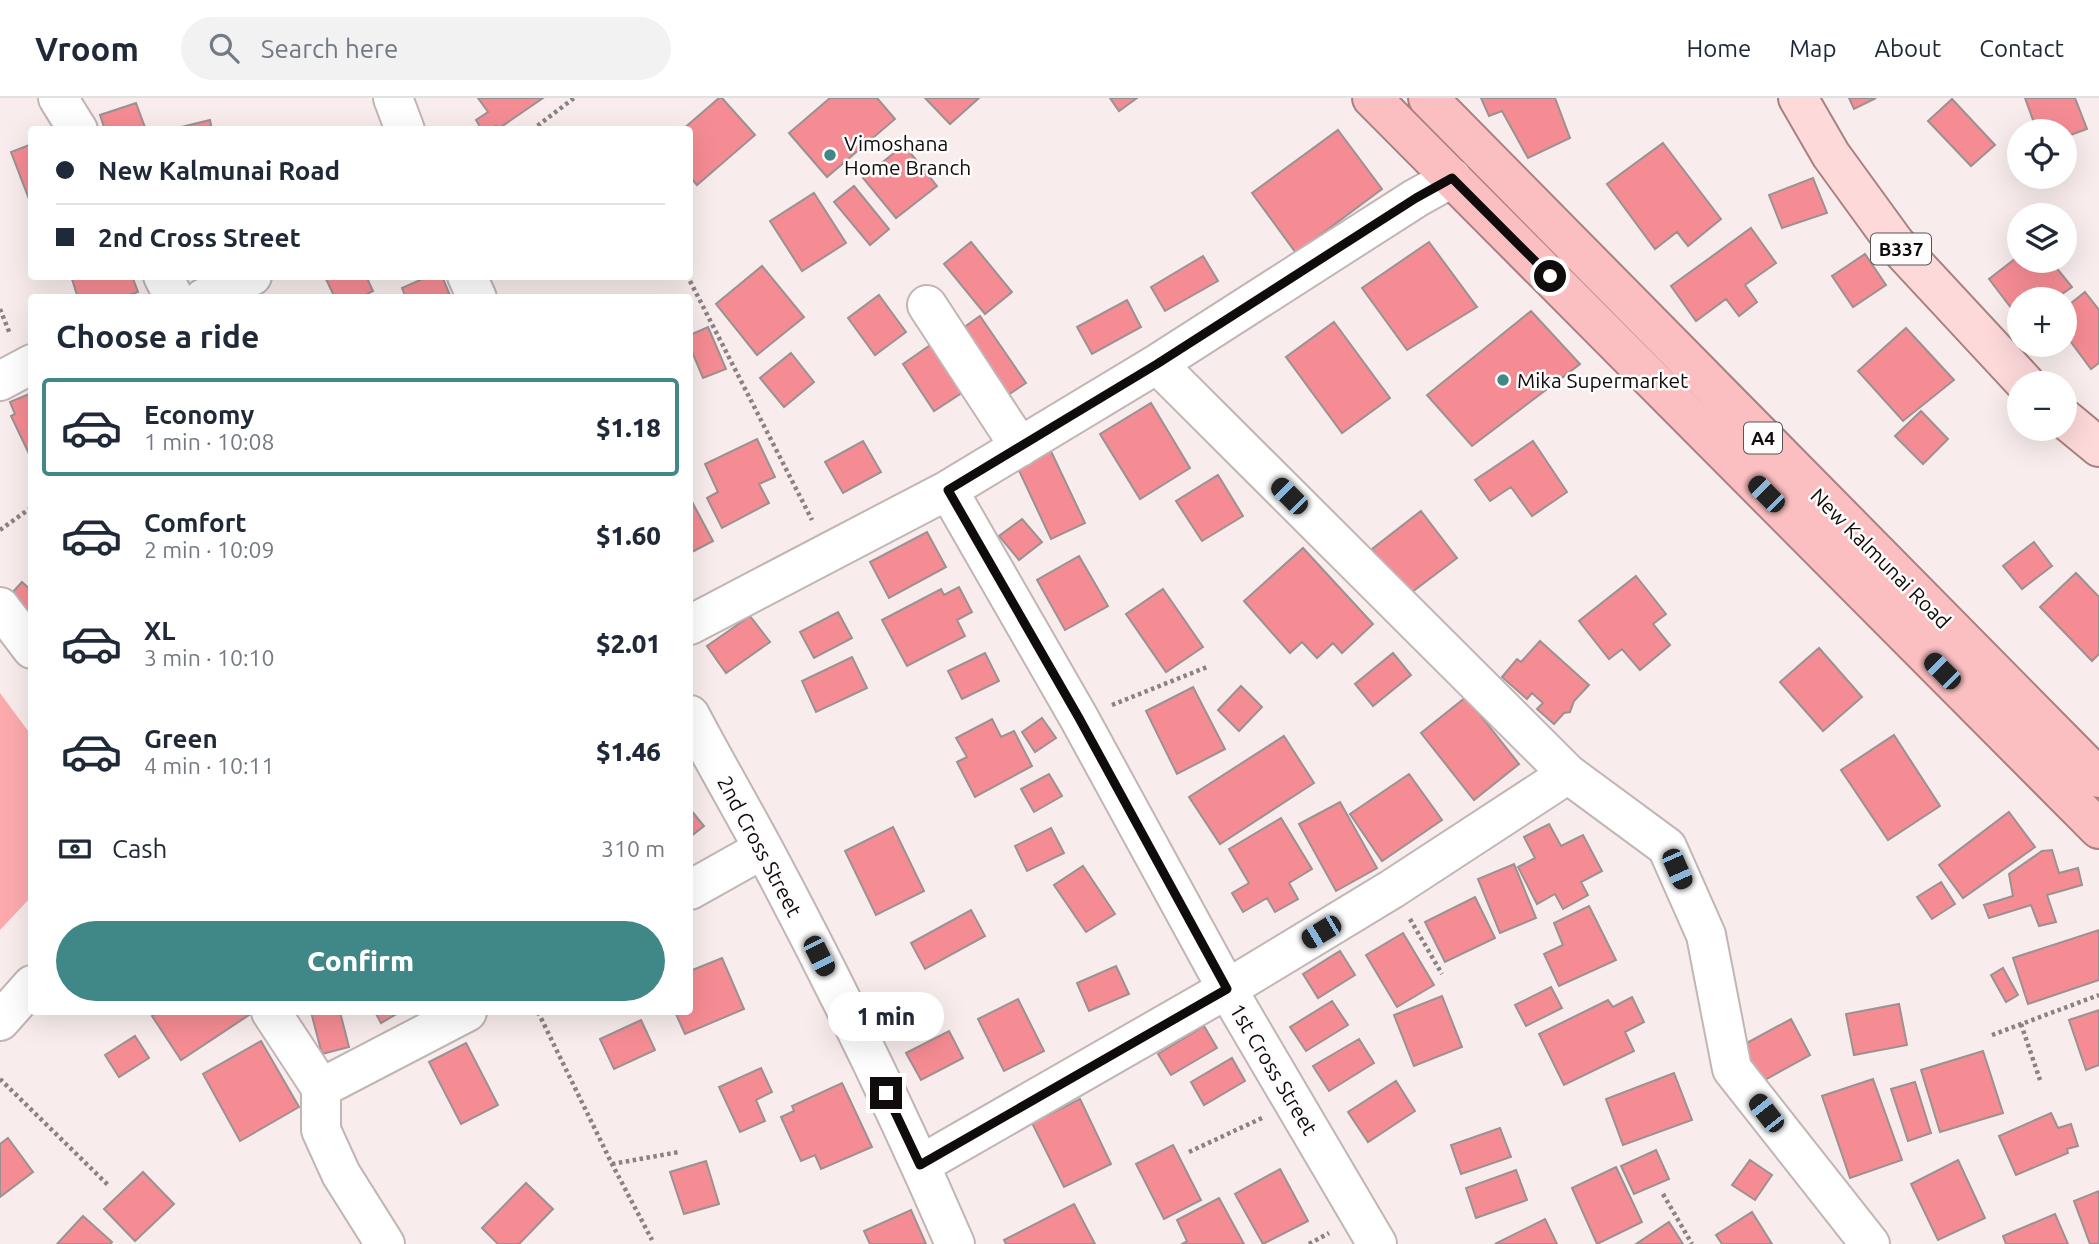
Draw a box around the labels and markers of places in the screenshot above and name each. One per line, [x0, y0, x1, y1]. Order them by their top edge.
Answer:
place label: Vimoshana Home Branch [844, 131, 971, 179]
marker: Vimoshana Home Branch [822, 147, 838, 163]
place label: Mika Supermarket [1517, 368, 1688, 392]
marker: Mika Supermarket [1495, 372, 1511, 388]

